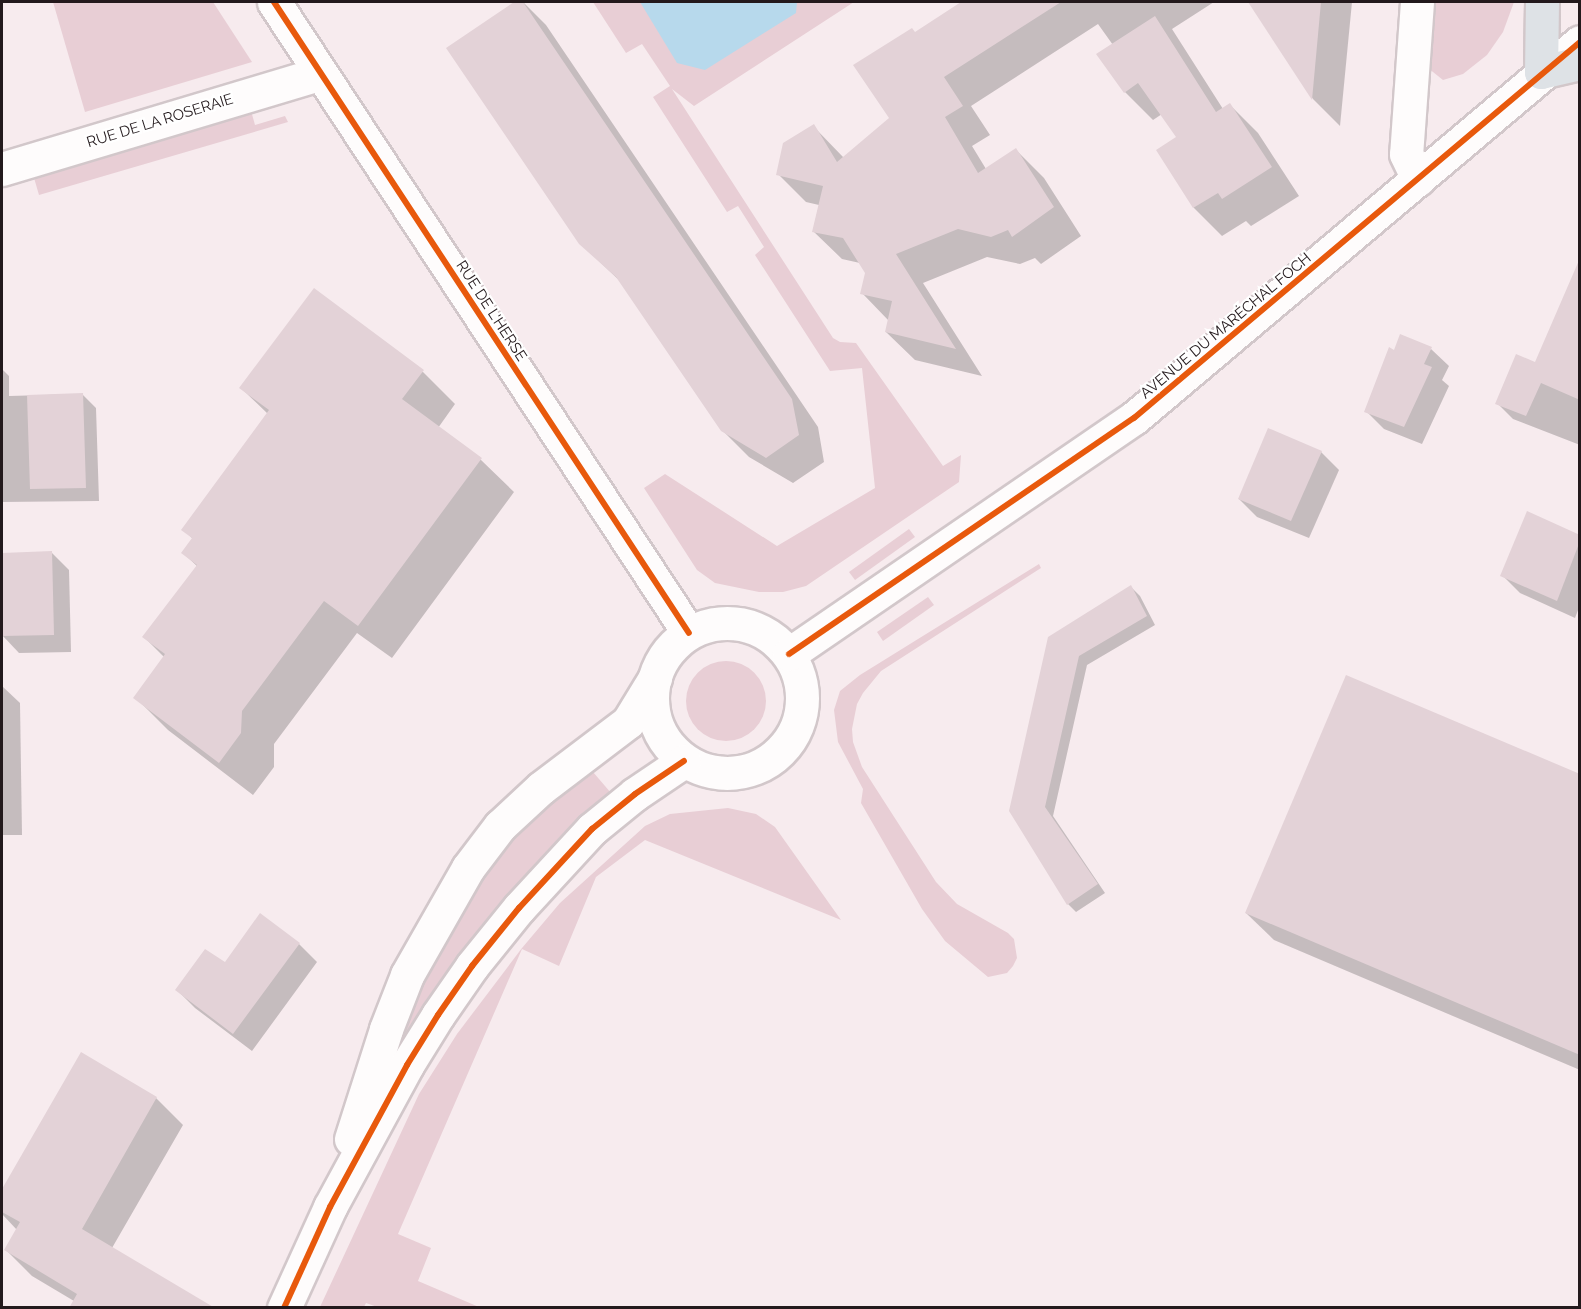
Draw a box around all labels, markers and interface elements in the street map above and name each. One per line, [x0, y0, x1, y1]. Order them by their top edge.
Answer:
street label: RUE DE LA ROSERAIE [84, 90, 236, 152]
street label: AVENUE DU MARÉCHAL FOCH [1137, 249, 1315, 403]
street label: RUE DE L'HERSE [452, 257, 530, 365]

